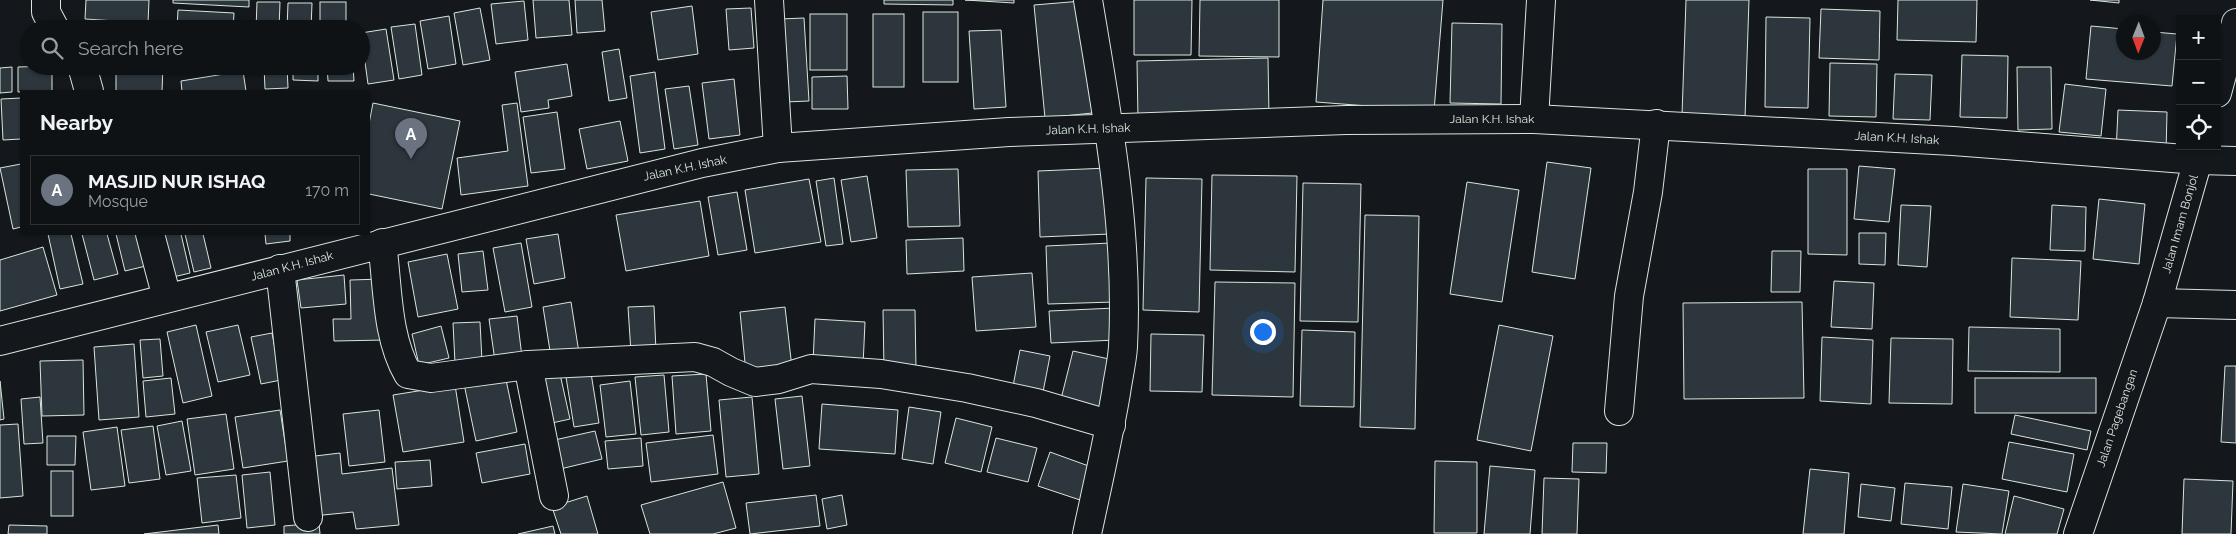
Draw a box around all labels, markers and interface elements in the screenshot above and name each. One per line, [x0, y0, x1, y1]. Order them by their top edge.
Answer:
north arrow [2116, 15, 2161, 60]
map controls [2176, 15, 2221, 150]
button: + [2176, 15, 2221, 60]
search box [20, 20, 370, 75]
icon: search [38, 34, 66, 62]
text: Search here [78, 37, 184, 59]
button: − [2176, 60, 2221, 105]
button: locate [2176, 105, 2221, 150]
text: Nearby [40, 110, 113, 135]
street label: Jalan K.H. Ishak [1450, 112, 1535, 126]
pin: A [395, 118, 427, 159]
street label: Jalan K.H. Ishak [1045, 121, 1131, 137]
street label: Jalan K.H. Ishak [1854, 129, 1940, 147]
street label: Jalan K.H. Ishak [642, 152, 729, 184]
text: MASJID NUR ISHAQ [88, 170, 265, 192]
street label: Jalan Imam Bonjol [2159, 172, 2201, 275]
text: A [52, 181, 62, 200]
text: 170 m [305, 181, 349, 200]
text: Mosque [88, 192, 148, 211]
street label: Jalan K.H. Ishak [249, 248, 335, 284]
your location [1250, 319, 1276, 345]
street label: Jalan Pagebangan [2094, 367, 2140, 469]

